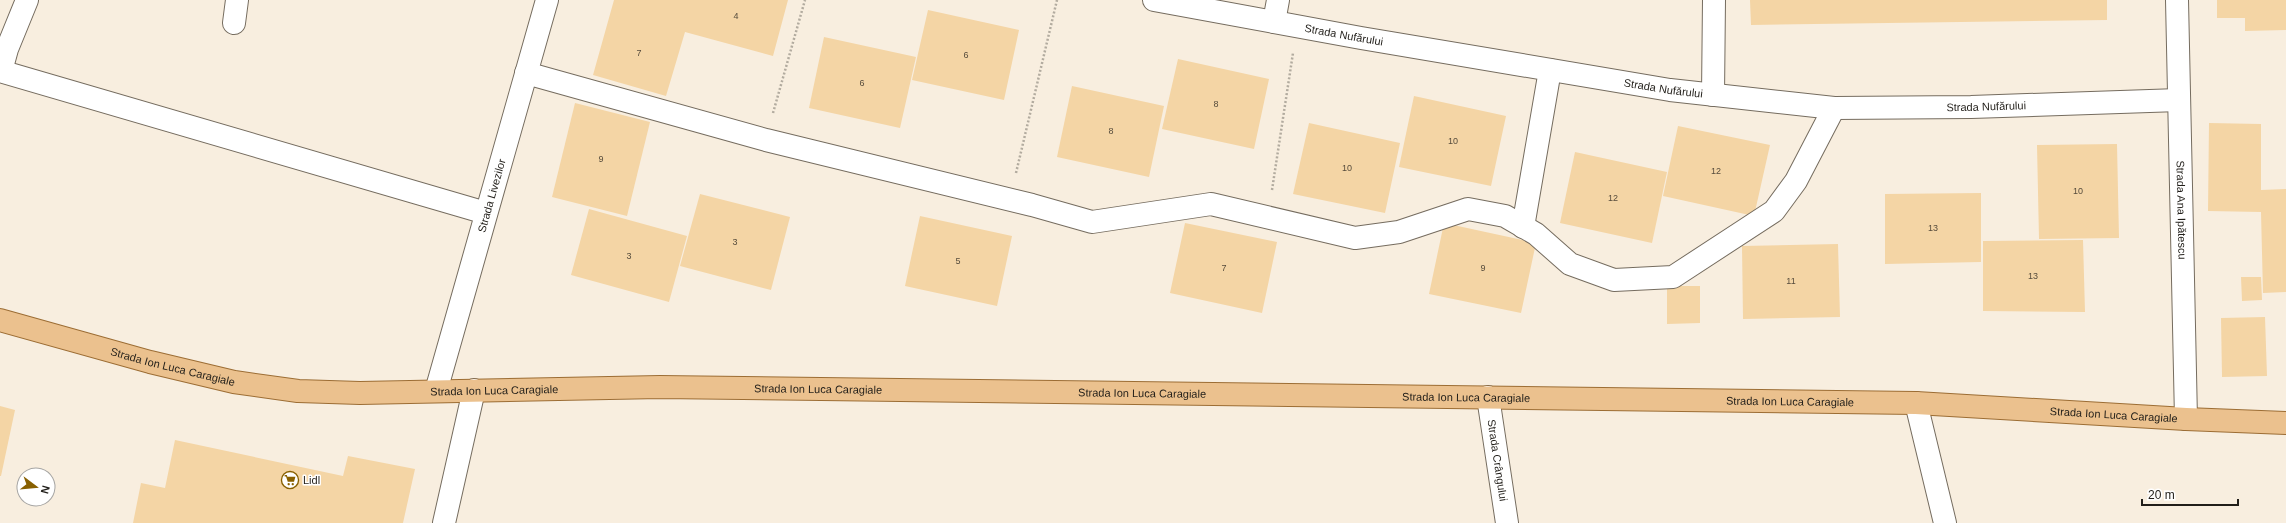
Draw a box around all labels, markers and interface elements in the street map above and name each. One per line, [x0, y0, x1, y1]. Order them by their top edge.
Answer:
house number: 4 [733, 11, 739, 21]
street label: Strada Nufărului [1304, 22, 1384, 48]
house number: 7 [636, 48, 642, 58]
house number: 6 [963, 50, 969, 60]
street label: Strada Nufărului [1623, 76, 1703, 100]
house number: 6 [859, 78, 865, 88]
house number: 8 [1213, 99, 1219, 109]
street label: Strada Nufărului [1946, 99, 2026, 113]
house number: 8 [1108, 126, 1114, 136]
house number: 10 [1448, 136, 1458, 146]
house number: 9 [598, 154, 604, 164]
street label: Strada Livezilor [475, 157, 508, 234]
street label: Strada Ana Ipătescu [2174, 160, 2189, 260]
house number: 10 [1342, 163, 1352, 173]
house number: 12 [1711, 166, 1721, 176]
house number: 10 [2073, 186, 2083, 196]
house number: 12 [1608, 193, 1618, 203]
house number: 13 [1928, 223, 1938, 233]
house number: 3 [732, 237, 738, 247]
house number: 3 [626, 251, 632, 261]
house number: 5 [955, 256, 961, 266]
house number: 7 [1221, 263, 1227, 273]
house number: 9 [1480, 263, 1486, 273]
house number: 13 [2028, 271, 2038, 281]
house number: 11 [1786, 276, 1796, 286]
street label: Strada Ion Luca Caragiale [109, 345, 236, 388]
street label: Strada Ion Luca Caragiale [754, 382, 882, 396]
street label: Strada Ion Luca Caragiale [430, 383, 558, 398]
street label: Strada Ion Luca Caragiale [1078, 386, 1206, 400]
street label: Strada Ion Luca Caragiale [1402, 390, 1530, 404]
street label: Strada Ion Luca Caragiale [1726, 395, 1854, 408]
street label: Strada Ion Luca Caragiale [2049, 405, 2178, 424]
street label: Strada Crângului [1485, 419, 1510, 502]
north arrow [16, 467, 56, 507]
supermarket icon: Lidl [280, 470, 300, 490]
place label: Lidl [303, 474, 320, 486]
scale bar [2142, 481, 2238, 507]
text: N [39, 484, 52, 495]
text: 20 m [2148, 488, 2175, 502]

